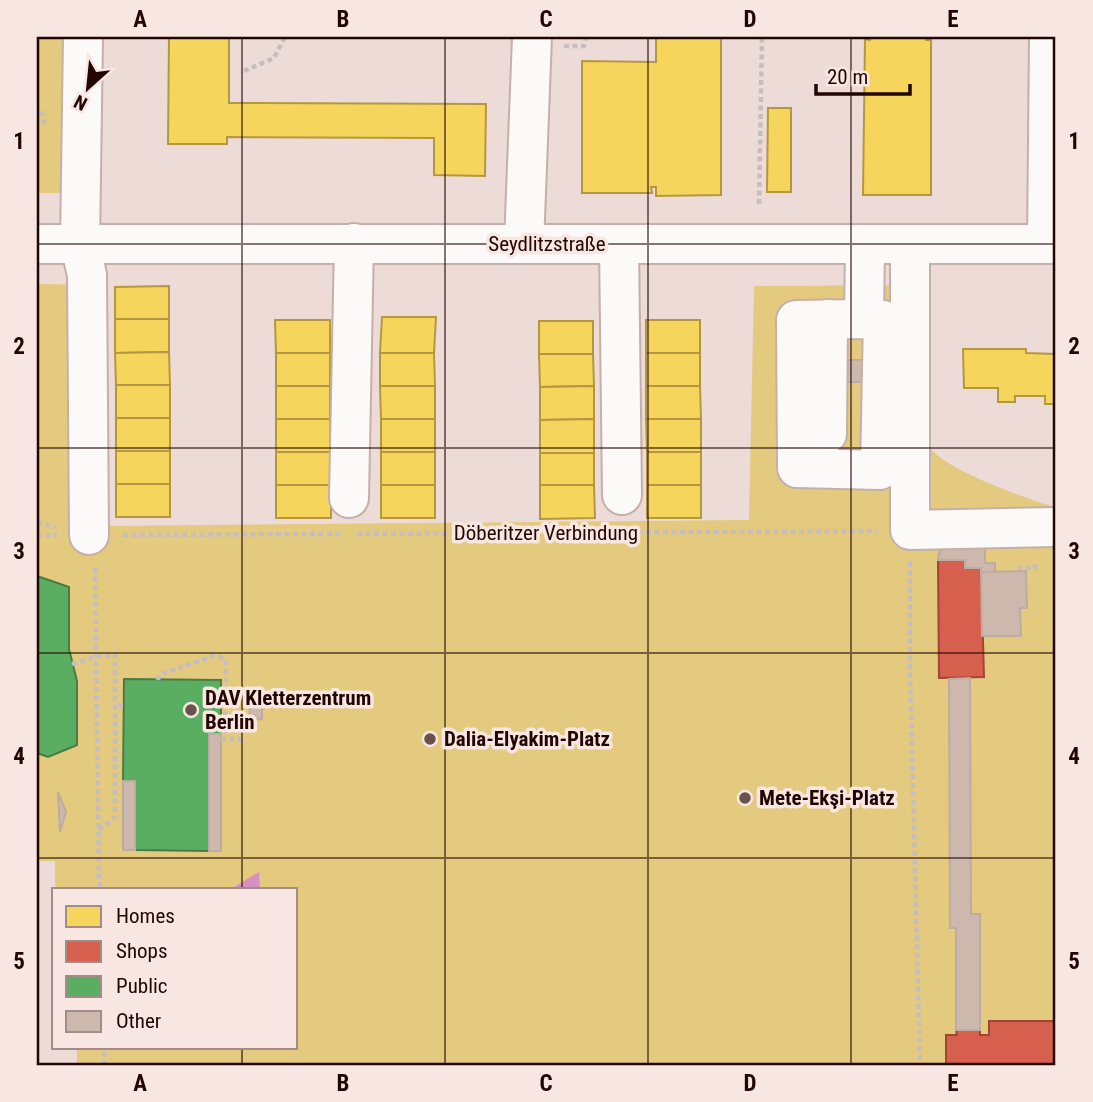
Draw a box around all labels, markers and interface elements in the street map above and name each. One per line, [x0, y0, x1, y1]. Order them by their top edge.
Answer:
text: A [133, 6, 147, 33]
text: B [337, 6, 349, 33]
text: C [539, 6, 553, 33]
text: D [744, 6, 757, 33]
text: E [947, 6, 959, 33]
north arrow [52, 52, 122, 122]
scale bar [816, 52, 911, 96]
text: 20 m [827, 65, 868, 89]
text: N [70, 90, 91, 116]
text: 1 [13, 128, 25, 155]
text: 1 [1068, 128, 1080, 155]
street label: Seydlitzstraße [488, 232, 606, 256]
text: 2 [13, 333, 25, 360]
text: 2 [1068, 333, 1080, 360]
street label: Döberitzer Verbindung [454, 521, 638, 545]
text: 3 [13, 538, 25, 565]
text: 3 [1068, 538, 1080, 565]
place label: DAV Kletterzentrum Berlin [205, 686, 371, 734]
marker: DAV Kletterzentrum Berlin [183, 702, 199, 718]
place label: Dalia-Elyakim-Platz [444, 727, 610, 751]
marker: Dalia-Elyakim-Platz [422, 731, 438, 747]
text: 4 [13, 743, 25, 770]
text: 4 [1068, 743, 1080, 770]
place label: Mete-Ekşi-Platz [759, 786, 895, 810]
marker: Mete-Ekşi-Platz [737, 790, 753, 806]
legend [52, 888, 298, 1050]
text: Homes [116, 904, 175, 928]
text: Shops [116, 939, 168, 963]
text: 5 [13, 948, 25, 975]
text: 5 [1068, 948, 1080, 975]
text: Public [116, 974, 168, 998]
text: Other [116, 1009, 161, 1033]
text: A [133, 1070, 147, 1097]
text: B [337, 1070, 349, 1097]
text: C [539, 1070, 553, 1097]
text: D [744, 1070, 757, 1097]
text: E [947, 1070, 959, 1097]

